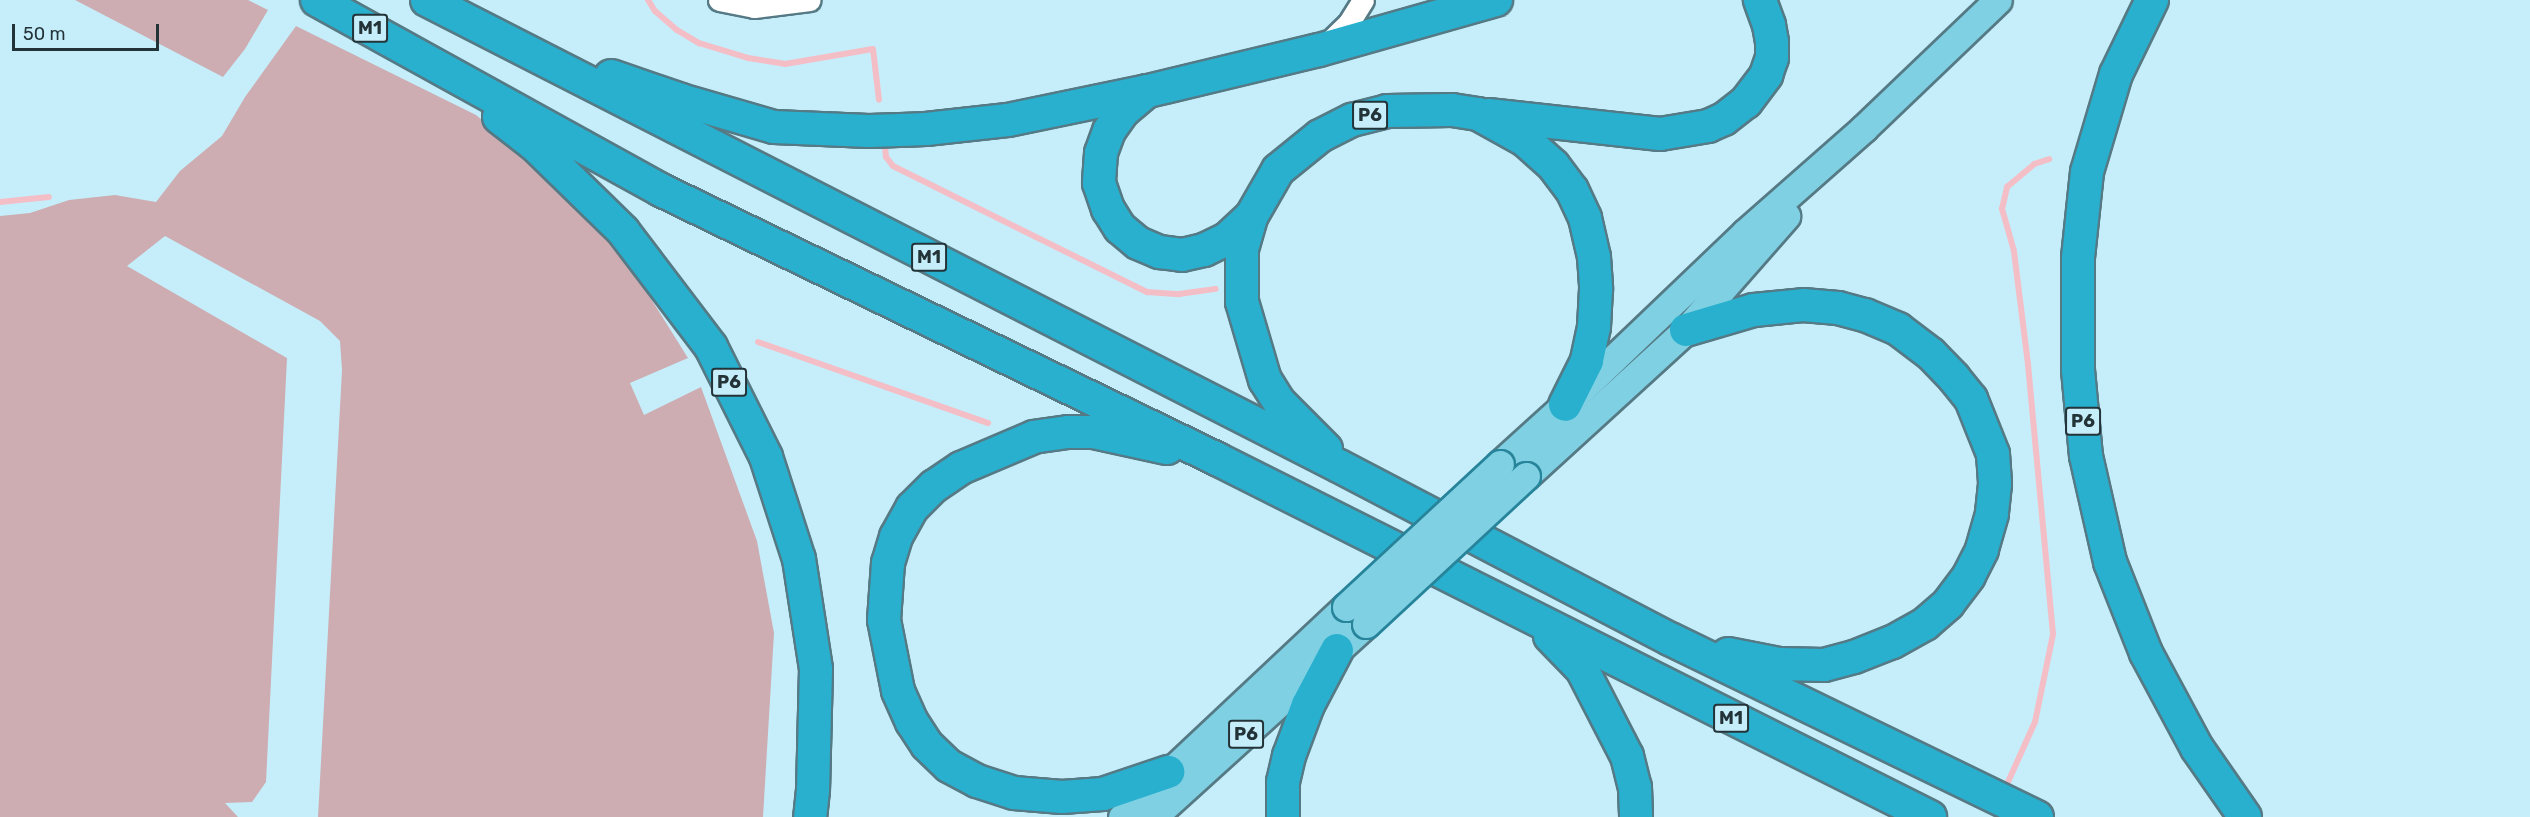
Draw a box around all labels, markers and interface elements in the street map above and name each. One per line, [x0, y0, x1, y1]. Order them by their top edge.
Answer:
scale bar [15, 12, 162, 50]
road number: М1 [352, 13, 388, 43]
text: 50 m [23, 23, 66, 45]
road number: Р6 [1352, 100, 1388, 130]
road number: М1 [911, 242, 947, 272]
road number: Р6 [711, 367, 747, 397]
road number: Р6 [2065, 406, 2101, 436]
road number: М1 [1713, 703, 1749, 733]
road number: Р6 [1228, 719, 1264, 749]

